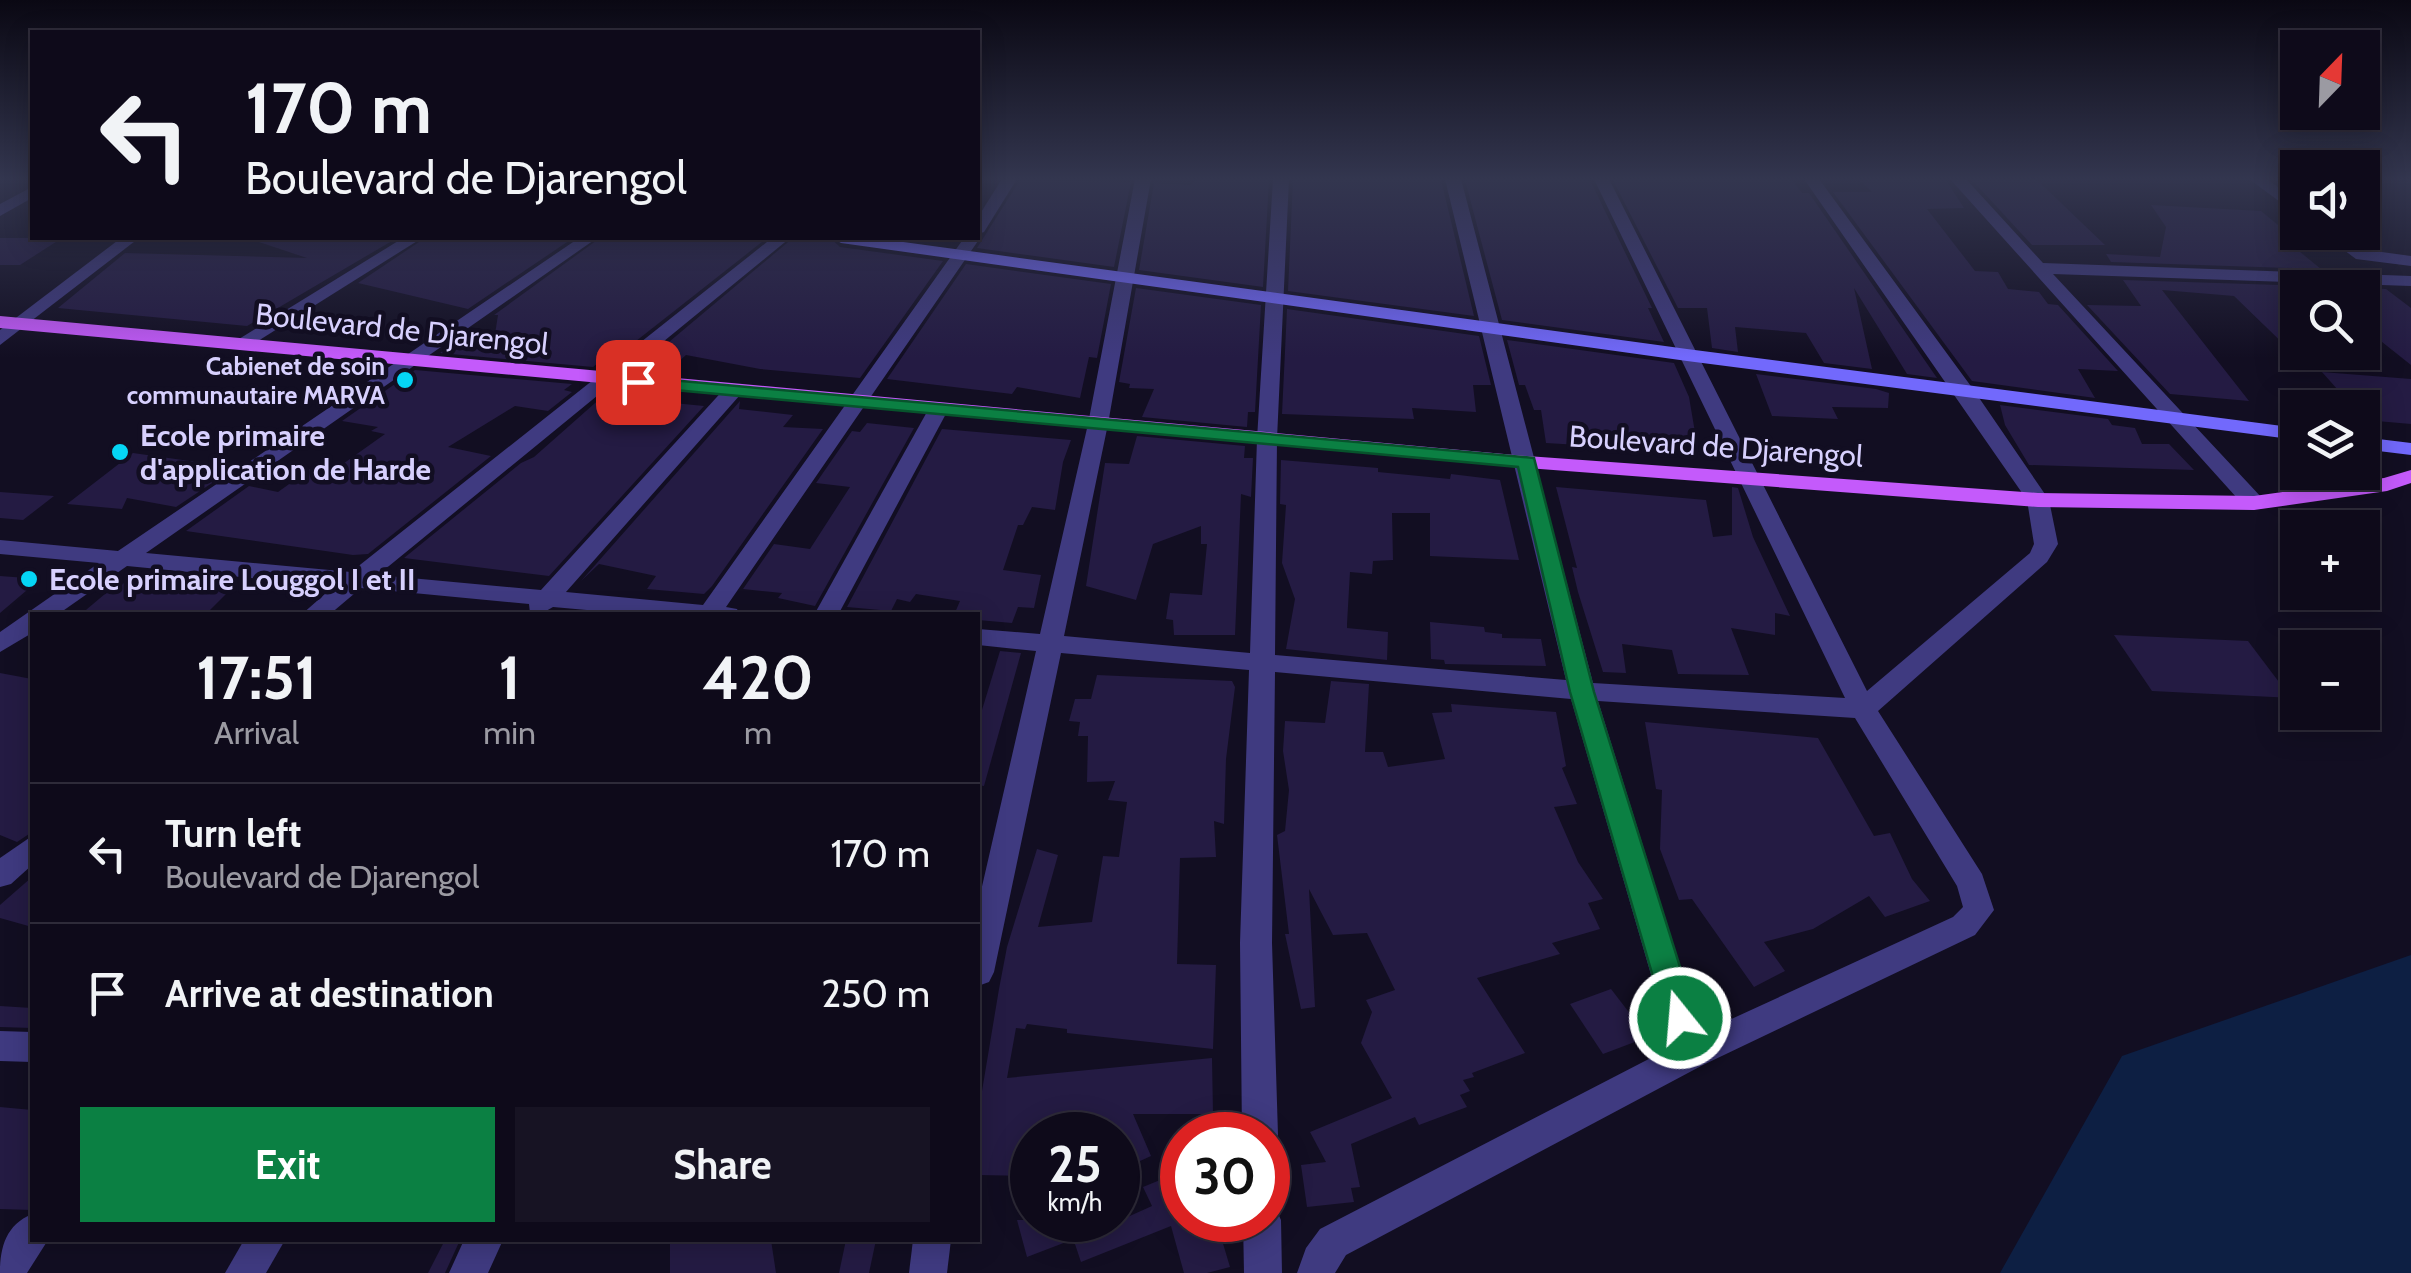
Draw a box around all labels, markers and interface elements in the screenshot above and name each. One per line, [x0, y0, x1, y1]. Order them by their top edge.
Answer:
north arrow [2280, 30, 2380, 130]
map controls [2280, 30, 2380, 730]
text: 170 m [245, 65, 432, 151]
icon: left [80, 70, 210, 200]
button: sound [2280, 150, 2380, 250]
text: Boulevard de Djarengol [245, 151, 687, 205]
button: search [2280, 270, 2380, 370]
street label: Boulevard de Djarengol [254, 295, 550, 363]
pin [596, 340, 681, 425]
place label: Cabienet de soin communautaire MARVA [127, 351, 385, 410]
icon: arrive [611, 355, 666, 410]
marker: Cabienet de soin communautaire MARVA [394, 369, 416, 391]
button: layers [2280, 390, 2380, 490]
place label: Ecole primaire d'application de Harde [140, 417, 431, 488]
street label: Boulevard de Djarengol [1568, 417, 1864, 475]
marker: Ecole primaire d'application de Harde [109, 441, 131, 463]
button: + [2280, 510, 2380, 610]
place label: Ecole primaire Louggol I et II [49, 561, 415, 598]
marker: Ecole primaire Louggol I et II [18, 568, 40, 590]
button: − [2280, 630, 2380, 730]
text: 17:51 [196, 641, 317, 714]
text: 1 [498, 641, 521, 714]
text: 420 [702, 641, 814, 714]
text: Arrival [214, 713, 299, 752]
text: min [483, 713, 536, 752]
text: m [744, 713, 772, 752]
text: Turn left [165, 810, 301, 857]
icon: left [80, 826, 135, 881]
text: 170 m [830, 830, 930, 877]
text: Boulevard de Djarengol [165, 857, 479, 896]
icon: arrive [80, 966, 135, 1021]
position arrow [1628, 966, 1732, 1070]
text: Arrive at destination [165, 970, 494, 1017]
text: 250 m [821, 970, 930, 1017]
button: Exit [80, 1107, 495, 1222]
button: Share [515, 1107, 930, 1222]
speed limit sign: 30 [1160, 1112, 1290, 1242]
text: 25 [1048, 1134, 1102, 1195]
text: km/h [1048, 1187, 1102, 1217]

